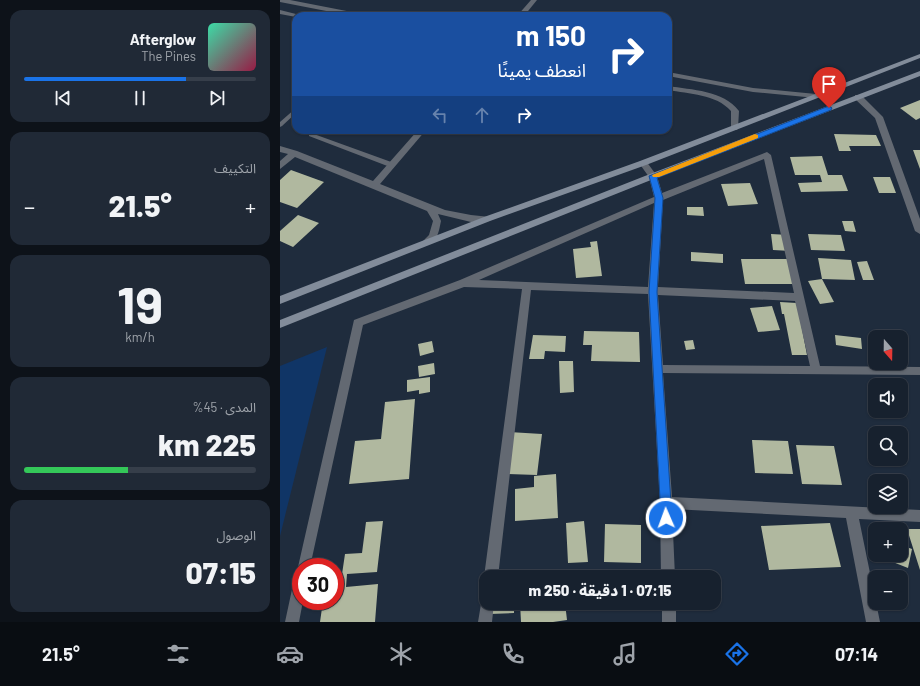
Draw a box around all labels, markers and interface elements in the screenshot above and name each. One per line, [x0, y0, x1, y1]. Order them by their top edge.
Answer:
text: 150 m [516, 18, 586, 52]
icon: right [600, 28, 652, 80]
text: Afterglow [130, 30, 196, 48]
text: The Pines [141, 48, 196, 64]
text: انعطف يمينًا [497, 59, 586, 81]
pin [812, 67, 846, 108]
icon: arrive [818, 73, 840, 95]
icon: previous [52, 87, 74, 109]
icon: pause [129, 87, 151, 109]
icon: next [206, 87, 228, 109]
icon: left [429, 104, 451, 126]
icon: ahead [471, 104, 493, 126]
icon: right [513, 104, 535, 126]
text: التكييف [214, 160, 256, 176]
text: 21.5° [108, 187, 172, 223]
text: − [24, 193, 35, 219]
text: + [245, 193, 256, 219]
text: 19 [117, 272, 163, 334]
text: km/h [125, 329, 155, 345]
north arrow [868, 330, 908, 370]
map controls [868, 330, 908, 610]
button: sound [868, 378, 908, 418]
text: المدى · 45% [192, 399, 256, 415]
text: 225 km [158, 426, 256, 462]
button: search [868, 426, 908, 466]
button: layers [868, 474, 908, 514]
position arrow [645, 497, 687, 539]
button: + [868, 522, 908, 562]
text: الوصول [216, 527, 256, 543]
text: 07:15 [186, 554, 256, 590]
speed limit sign: 30 [292, 558, 344, 610]
button: − [868, 570, 908, 610]
text: 07:15 · 1 دقيقة · 250 m [528, 581, 672, 599]
icon: filters [164, 640, 192, 668]
icon: car [276, 640, 304, 668]
icon: climate [387, 640, 415, 668]
icon: phone [499, 640, 527, 668]
icon: music [611, 640, 639, 668]
icon: directions [723, 640, 751, 668]
text: 21.5° [42, 643, 80, 665]
text: 07:14 [835, 643, 878, 665]

